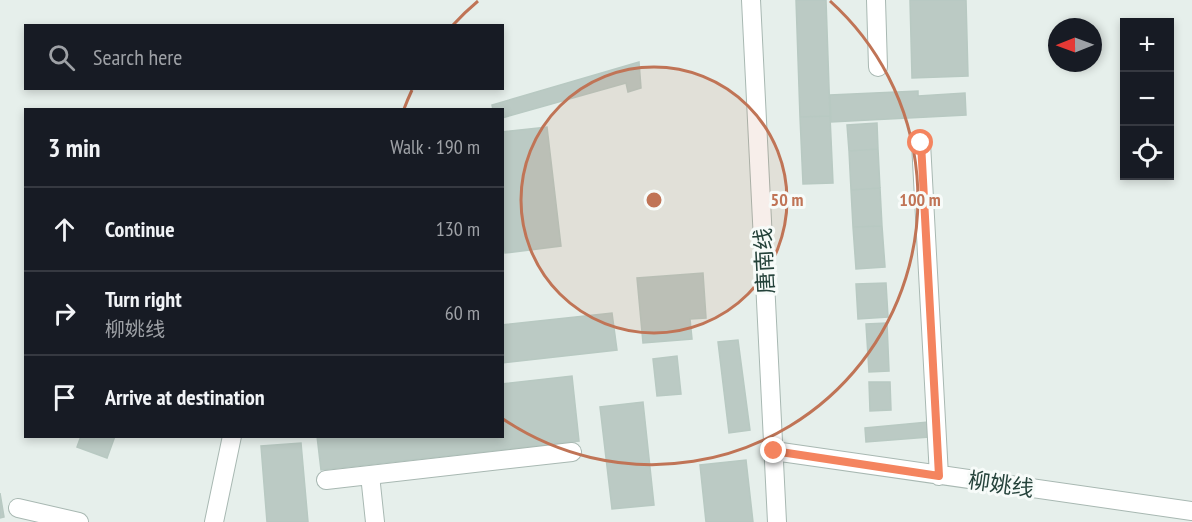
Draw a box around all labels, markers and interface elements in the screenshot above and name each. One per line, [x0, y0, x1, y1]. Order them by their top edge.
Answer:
north arrow [1048, 18, 1102, 72]
map controls [1120, 18, 1174, 180]
button: + [1120, 18, 1174, 72]
search box [24, 24, 504, 90]
icon: search [45, 41, 78, 74]
text: Search here [93, 43, 182, 71]
button: − [1120, 72, 1174, 126]
button: locate [1120, 126, 1174, 180]
route start [907, 129, 933, 155]
text: 3 min [48, 131, 101, 164]
text: Walk · 190 m [390, 134, 480, 160]
text: 50 m [771, 188, 803, 211]
text: 100 m [899, 188, 941, 211]
centre of rings [644, 190, 664, 210]
icon: ahead [48, 213, 81, 246]
text: Continue [105, 215, 175, 243]
text: 130 m [436, 216, 480, 242]
street label: 唐南线 [748, 227, 780, 295]
text: Turn right [105, 285, 182, 313]
icon: right [48, 297, 81, 330]
text: 60 m [445, 300, 480, 326]
text: 柳姚线 [105, 316, 165, 342]
icon: arrive [48, 381, 81, 414]
text: Arrive at destination [105, 383, 265, 411]
route end [760, 437, 786, 463]
street label: 柳姚线 [966, 466, 1036, 502]

